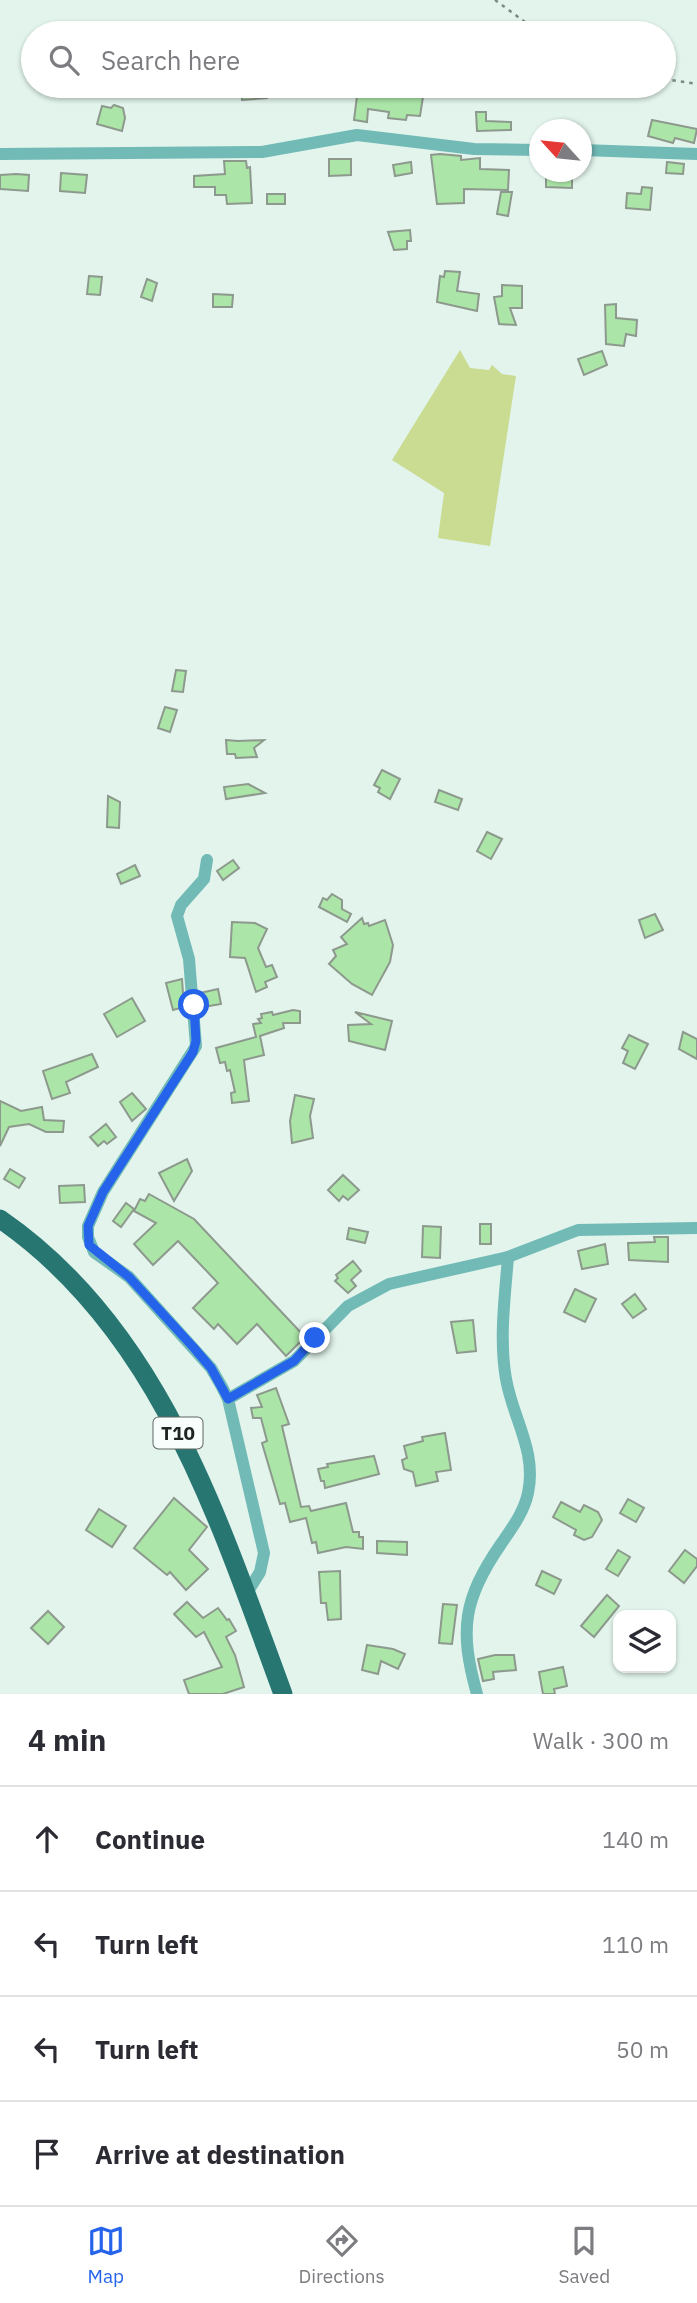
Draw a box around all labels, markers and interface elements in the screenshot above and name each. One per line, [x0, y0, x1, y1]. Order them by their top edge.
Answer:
search box [21, 21, 676, 98]
icon: search [45, 41, 83, 79]
text: Search here [101, 43, 240, 77]
north arrow [529, 119, 592, 182]
route start [178, 989, 209, 1020]
route end [299, 1322, 330, 1353]
road number: T10 [154, 1418, 202, 1448]
map controls [613, 1610, 676, 1673]
button: layers [613, 1610, 676, 1673]
text: 4 min [28, 1720, 106, 1759]
text: Walk · 300 m [533, 1725, 669, 1755]
icon: ahead [28, 1820, 66, 1858]
text: Continue [95, 1822, 205, 1856]
text: 140 m [602, 1824, 669, 1854]
icon: left [28, 1925, 66, 1963]
text: Turn left [95, 1927, 198, 1961]
text: 110 m [602, 1929, 669, 1959]
icon: left [28, 2030, 66, 2068]
text: Turn left [95, 2032, 198, 2066]
text: 50 m [616, 2034, 669, 2064]
icon: arrive [28, 2135, 66, 2173]
text: Arrive at destination [95, 2137, 345, 2171]
tab: Map [87, 2222, 125, 2288]
tab: Directions [298, 2222, 385, 2288]
tab: Saved [559, 2222, 610, 2288]

